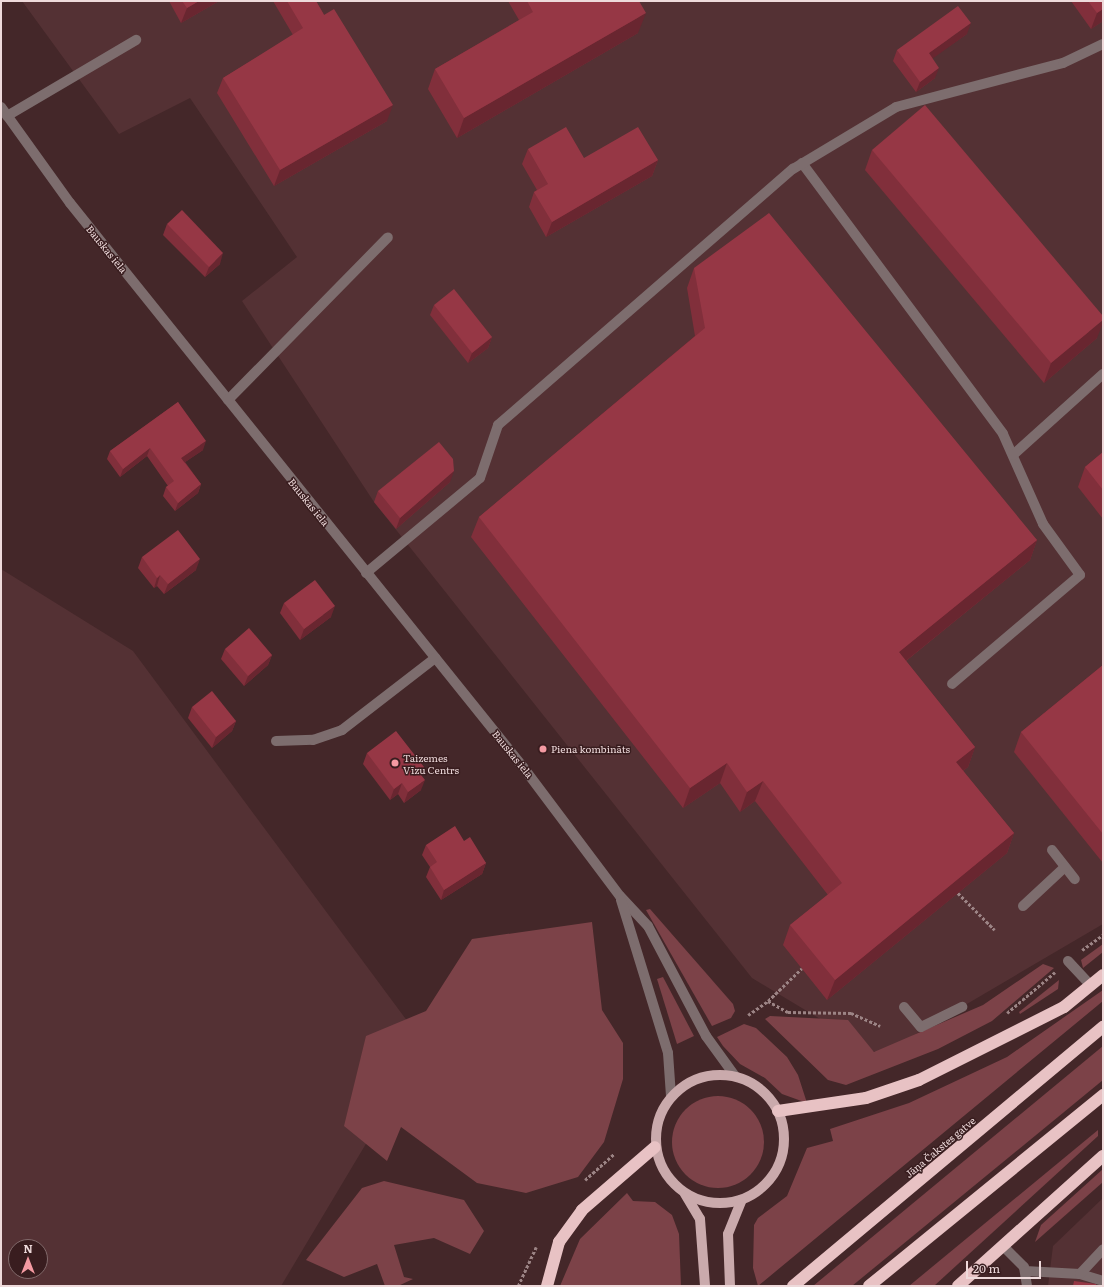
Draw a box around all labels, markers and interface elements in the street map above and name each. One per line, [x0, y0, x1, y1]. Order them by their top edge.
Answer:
street label: Bauskas iela [84, 223, 130, 275]
street label: Bauskas iela [286, 476, 332, 528]
street label: Bauskas iela [490, 728, 536, 780]
place label: Piena kombināts [551, 743, 630, 755]
marker: Piena kombināts [538, 744, 548, 754]
place label: Taizemes Vīzu Centrs [403, 751, 459, 774]
marker: Taizemes Vīzu Centrs [390, 758, 400, 768]
street label: Jāņa Čakstes gatve [902, 1114, 978, 1180]
north arrow [8, 1239, 48, 1279]
text: N [23, 1240, 33, 1256]
scale bar [968, 1253, 1043, 1279]
text: 20 m [973, 1259, 1000, 1277]

